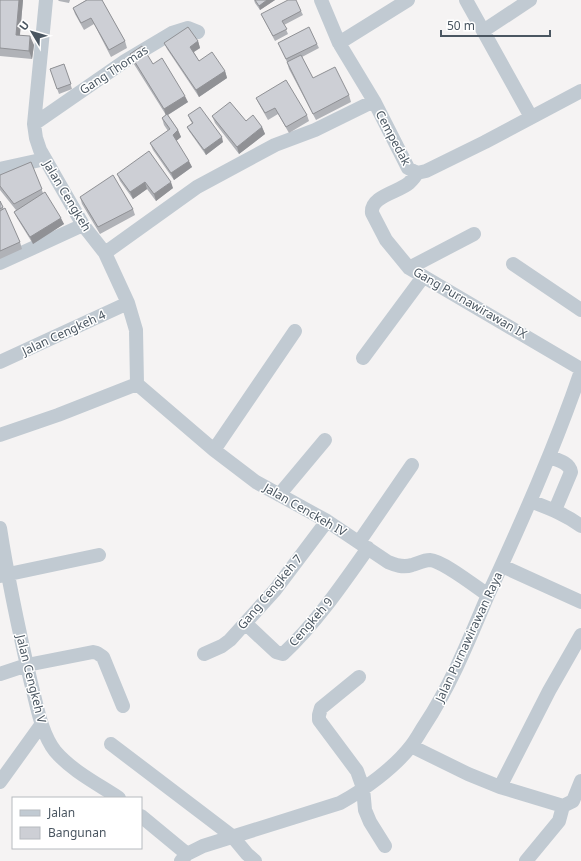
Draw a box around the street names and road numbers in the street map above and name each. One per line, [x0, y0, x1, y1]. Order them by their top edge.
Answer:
street label: Gang Thomas [76, 41, 151, 98]
street label: Cempedak [372, 107, 415, 169]
street label: Jalan Cengkeh [39, 156, 95, 234]
street label: Gang Purnawirawan IX [410, 263, 530, 342]
street label: Jalan Cengkeh 4 [18, 306, 108, 360]
street label: Jalan Cenckeh IV [260, 478, 350, 541]
street label: Gang Cengkeh 7 [233, 550, 306, 633]
street label: Jalan Purnawirawan Raya [430, 569, 506, 706]
street label: Cengkeh 9 [285, 593, 337, 650]
street label: Jalan Cengkeh V [12, 632, 51, 726]

